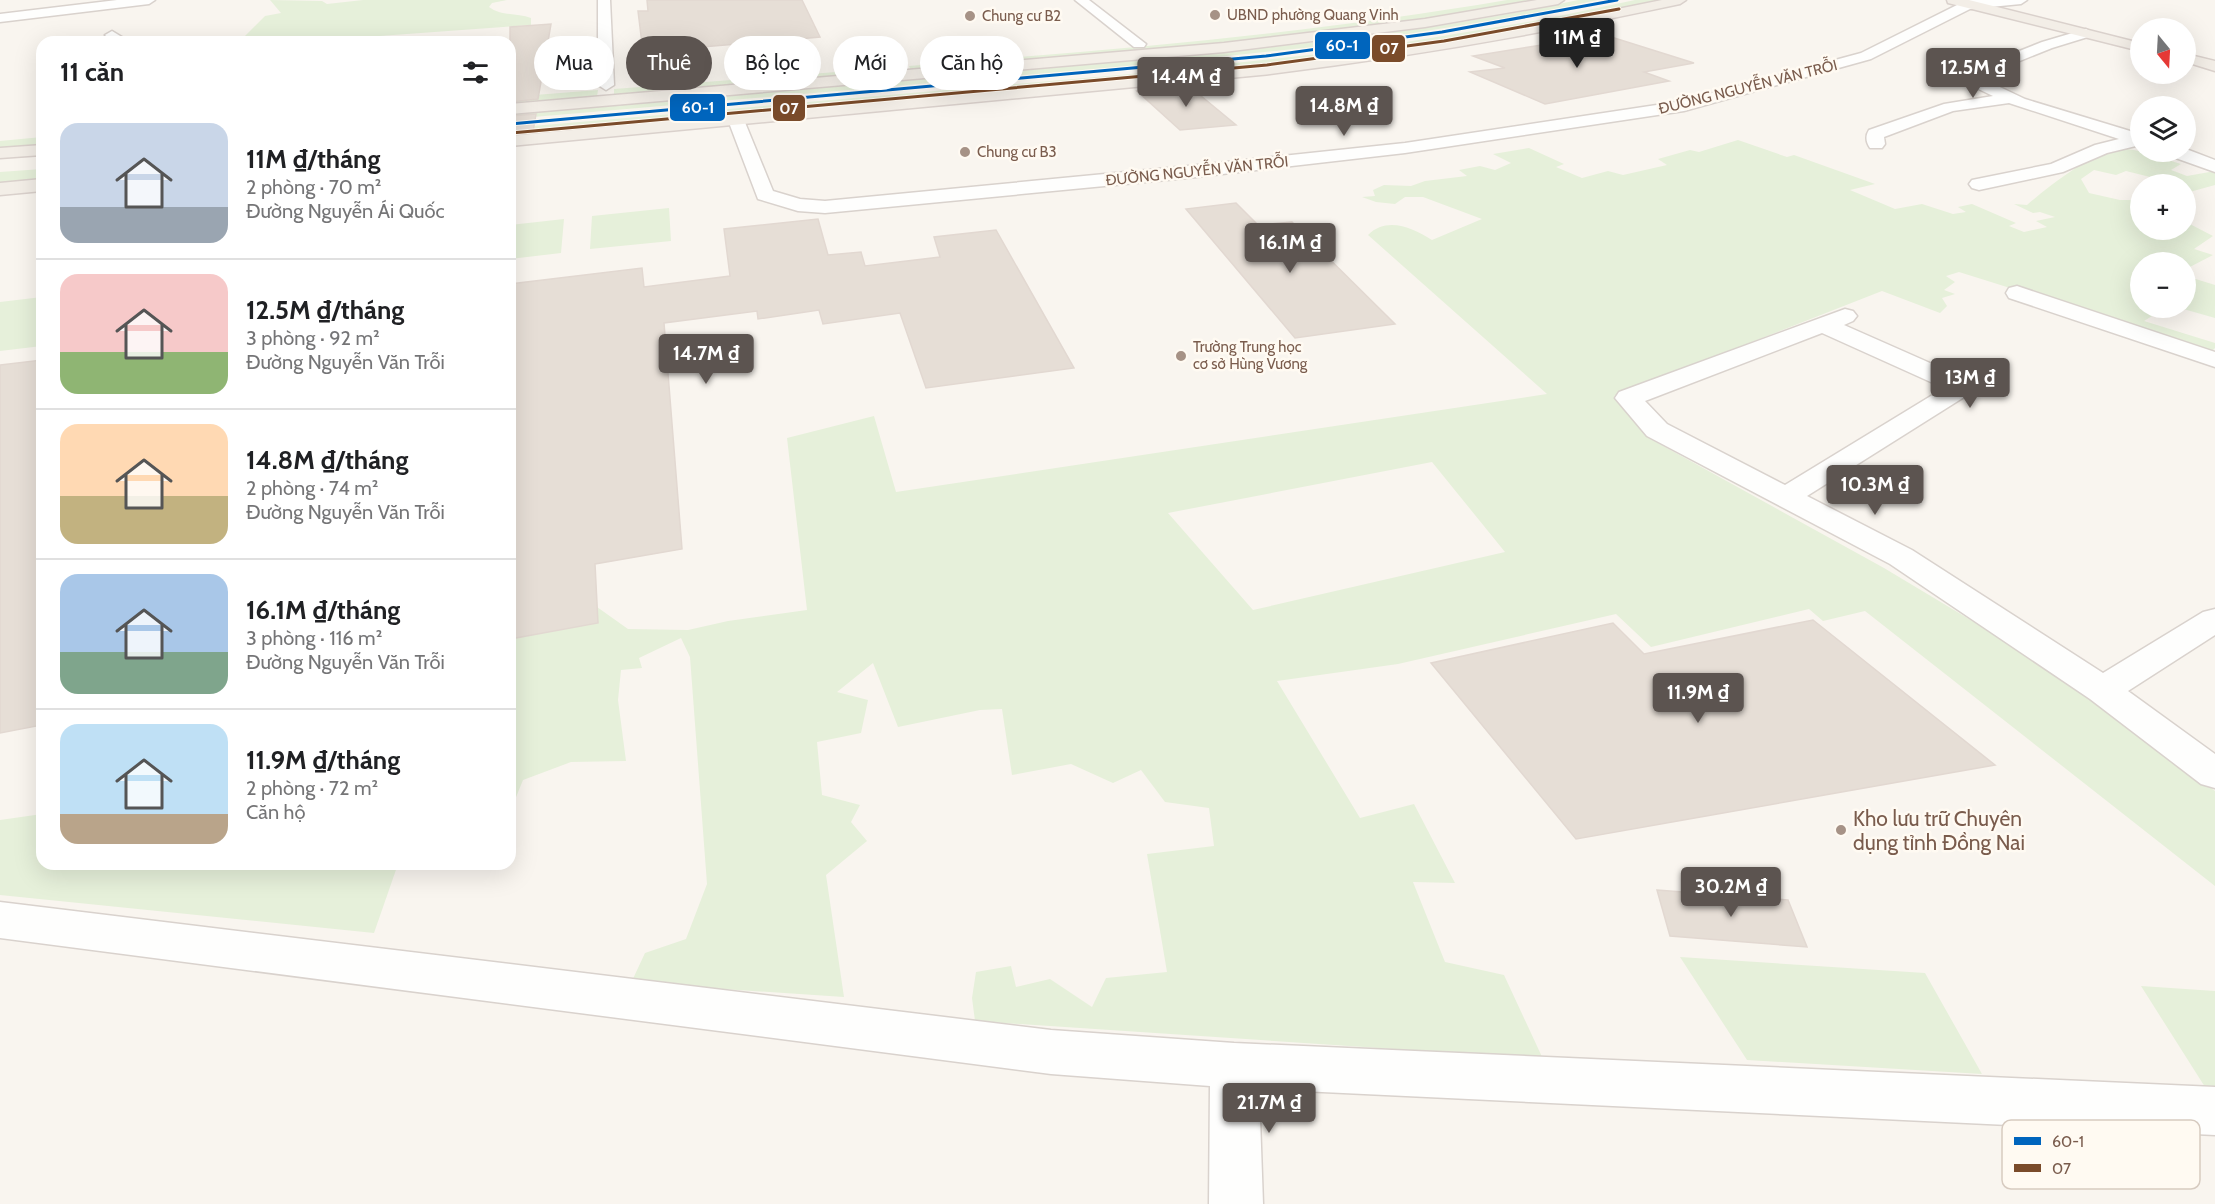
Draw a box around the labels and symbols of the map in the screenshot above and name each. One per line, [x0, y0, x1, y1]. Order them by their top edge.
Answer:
place label: UBND phường Quang Vinh [1227, 6, 1399, 24]
place label: Chung cư B2 [982, 7, 1061, 25]
marker: UBND phường Quang Vinh [1208, 8, 1222, 22]
marker: Chung cư B2 [963, 9, 977, 23]
pin: 11M ₫ [1535, 18, 1619, 69]
north arrow [2130, 18, 2196, 84]
line badge: 60-1 [1314, 31, 1371, 60]
line badge: 07 [1371, 34, 1406, 63]
text: 60-1 [1326, 36, 1358, 55]
text: 07 [1379, 39, 1400, 58]
pin: 12.5M ₫ [1918, 48, 2028, 99]
street label: ĐƯỜNG NGUYỄN VĂN TRỖI [1656, 53, 1839, 118]
pin: 14.4M ₫ [1131, 57, 1241, 108]
pin: 14.8M ₫ [1289, 86, 1399, 137]
line badge: 60-1 [669, 93, 726, 122]
line badge: 07 [772, 94, 806, 122]
text: 60-1 [682, 98, 714, 117]
text: 07 [779, 99, 800, 118]
place label: Chung cư B3 [977, 143, 1057, 161]
marker: Chung cư B3 [958, 145, 972, 159]
street label: ĐƯỜNG NGUYỄN VĂN TRỖI [1104, 149, 1289, 190]
pin: 16.1M ₫ [1235, 223, 1345, 274]
pin: 14.7M ₫ [651, 334, 761, 385]
place label: Trường Trung học cơ sở Hùng Vương [1193, 338, 1308, 373]
marker: Trường Trung học cơ sở Hùng Vương [1174, 349, 1188, 363]
pin: 13M ₫ [1928, 358, 2012, 409]
pin: 10.3M ₫ [1820, 465, 1930, 516]
pin: 11.9M ₫ [1643, 673, 1753, 724]
place label: Kho lưu trữ Chuyên dụng tỉnh Đồng Nai [1853, 806, 2025, 855]
marker: Kho lưu trữ Chuyên dụng tỉnh Đồng Nai [1834, 823, 1848, 837]
pin: 30.2M ₫ [1676, 867, 1786, 918]
pin: 21.7M ₫ [1214, 1083, 1324, 1134]
legend [2002, 1120, 2200, 1189]
text: 60-1 [2052, 1132, 2084, 1151]
text: 07 [2052, 1159, 2071, 1178]

